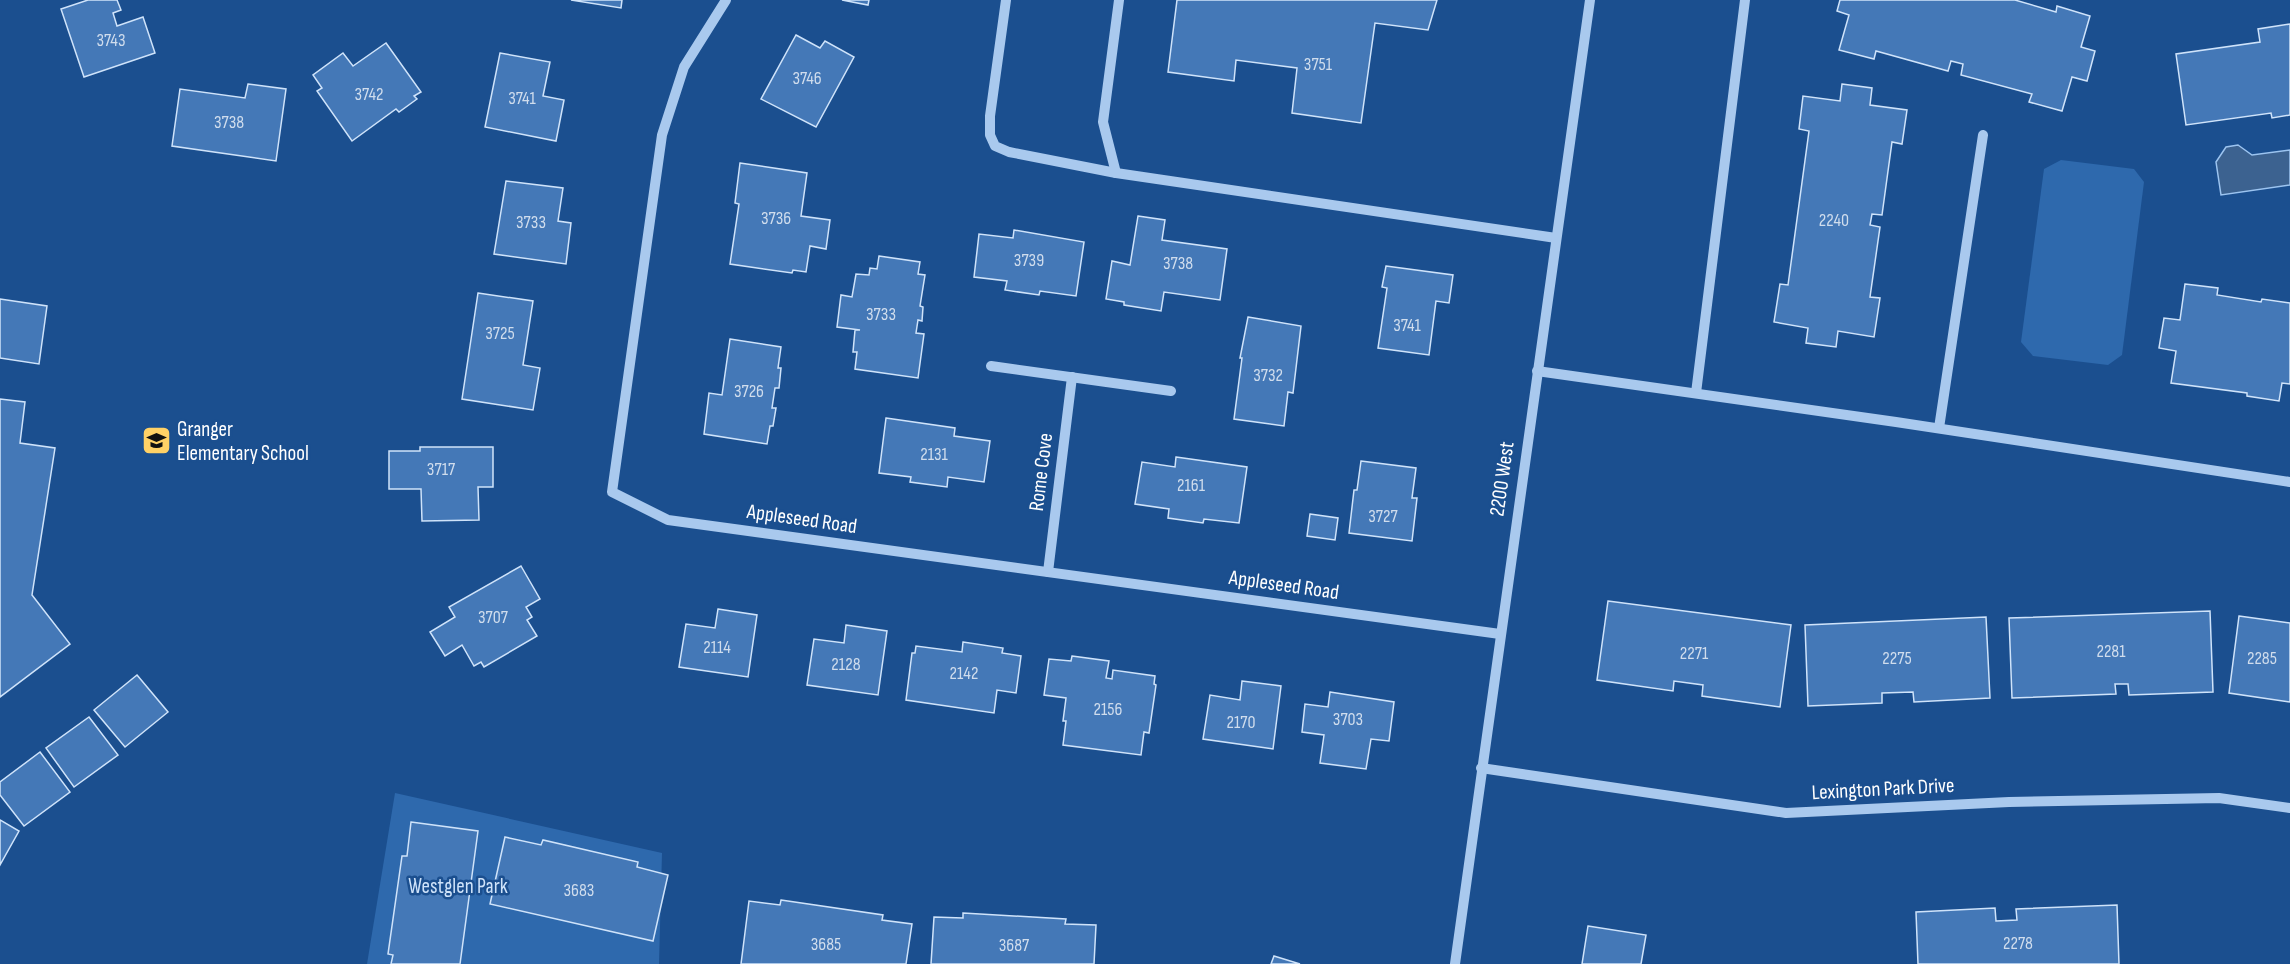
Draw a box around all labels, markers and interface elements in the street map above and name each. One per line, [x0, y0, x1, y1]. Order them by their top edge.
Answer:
house number: 3743 [97, 30, 125, 51]
house number: 3751 [1304, 54, 1333, 75]
house number: 3746 [792, 68, 822, 89]
house number: 3742 [355, 84, 383, 105]
house number: 3741 [508, 88, 537, 109]
house number: 3738 [214, 112, 244, 133]
house number: 3736 [761, 208, 791, 229]
house number: 2240 [1819, 210, 1849, 231]
house number: 3733 [516, 212, 546, 233]
house number: 3739 [1014, 250, 1044, 271]
house number: 3738 [1163, 253, 1193, 274]
house number: 3733 [866, 304, 896, 325]
house number: 3741 [1393, 315, 1422, 336]
house number: 3725 [485, 323, 515, 344]
house number: 3732 [1253, 365, 1283, 386]
house number: 3726 [734, 381, 764, 402]
place label: Granger Elementary School [177, 417, 309, 466]
school or university icon: Granger Elementary School [140, 425, 172, 457]
street label: Rome Cove [1024, 432, 1058, 512]
street label: 2200 West [1484, 440, 1520, 518]
house number: 2131 [920, 444, 948, 465]
house number: 3717 [427, 459, 456, 480]
house number: 2161 [1177, 475, 1206, 496]
street label: Appleseed Road [744, 499, 859, 539]
house number: 3727 [1368, 506, 1398, 527]
street label: Appleseed Road [1226, 565, 1341, 605]
house number: 3707 [478, 607, 509, 628]
house number: 2114 [703, 637, 731, 658]
house number: 2281 [2096, 641, 2126, 662]
house number: 2271 [1680, 643, 1709, 664]
house number: 2275 [1882, 648, 1912, 669]
house number: 2285 [2247, 648, 2277, 669]
house number: 2128 [831, 654, 861, 675]
house number: 2142 [950, 663, 978, 684]
house number: 2156 [1094, 699, 1123, 720]
house number: 3703 [1333, 709, 1363, 730]
house number: 2170 [1227, 712, 1255, 733]
street label: Lexington Park Drive [1811, 773, 1955, 805]
park label: Westglen Park [408, 874, 508, 899]
house number: 3683 [564, 880, 594, 901]
house number: 2278 [2003, 933, 2033, 954]
house number: 3685 [811, 934, 841, 955]
house number: 3687 [999, 935, 1030, 956]

